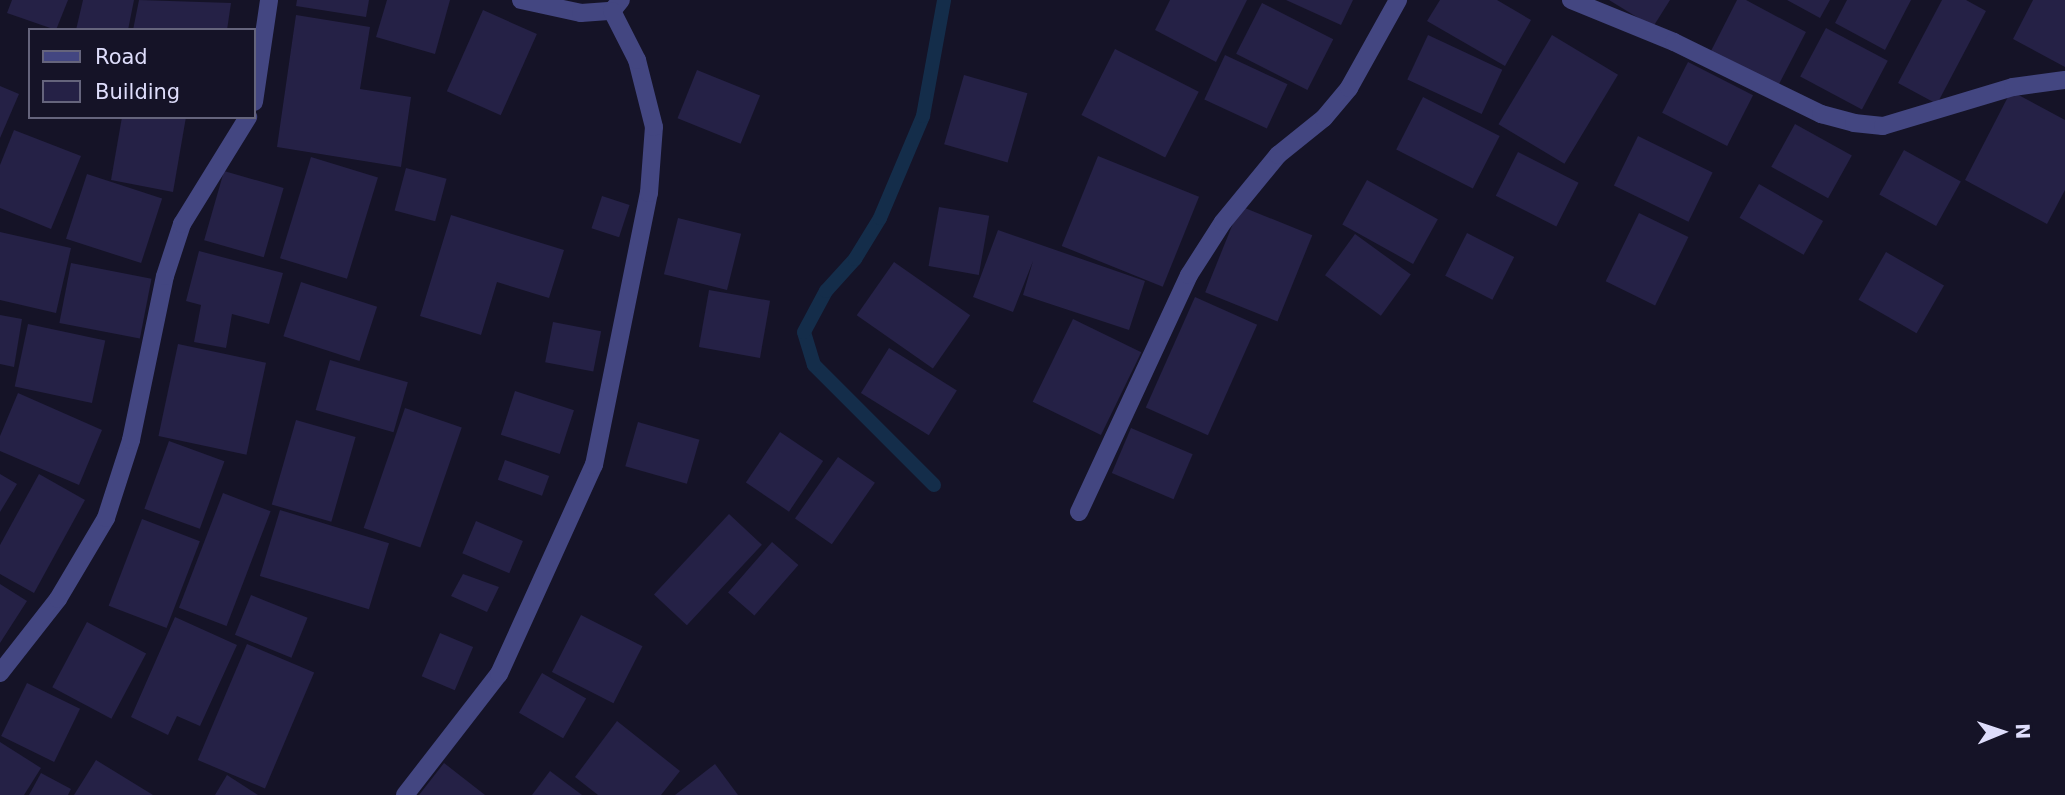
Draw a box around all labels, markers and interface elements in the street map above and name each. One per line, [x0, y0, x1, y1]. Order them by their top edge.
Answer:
legend [28, 28, 256, 119]
text: Road [95, 45, 148, 69]
text: Building [95, 80, 180, 104]
north arrow [1967, 697, 2037, 767]
text: N [2012, 723, 2034, 740]

